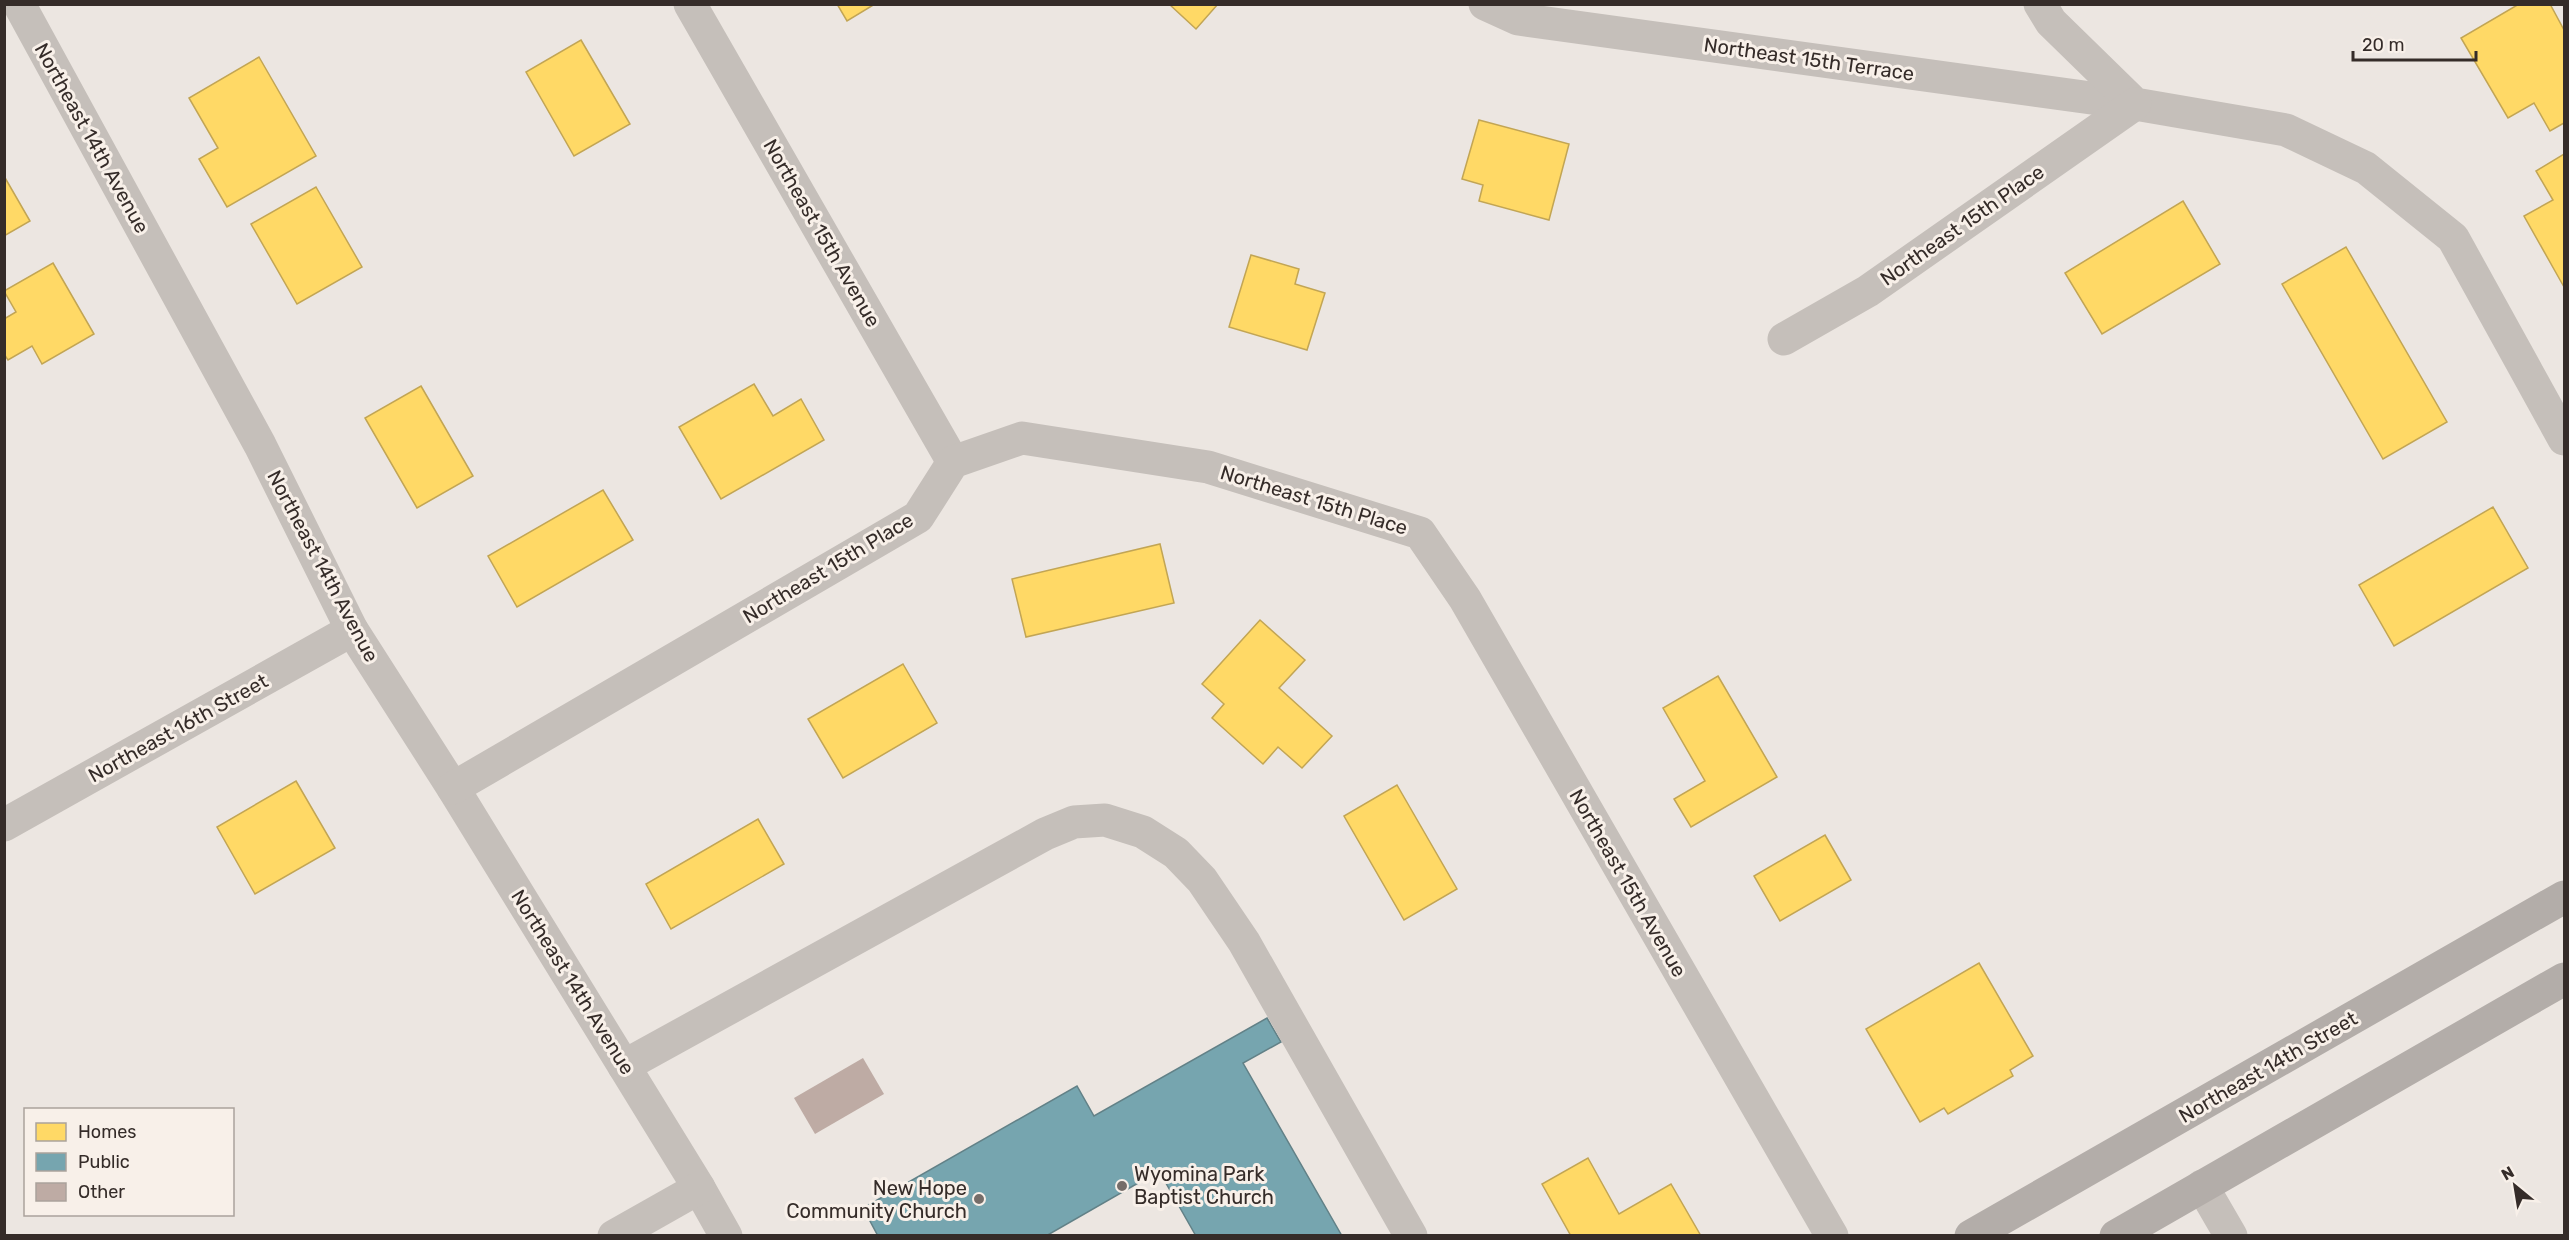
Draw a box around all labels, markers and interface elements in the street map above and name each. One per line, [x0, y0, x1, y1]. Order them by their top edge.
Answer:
scale bar [2353, 24, 2476, 62]
street label: Northeast 15th Terrace [1702, 32, 1916, 86]
text: 20 m [2362, 34, 2404, 56]
street label: Northeast 14th Avenue [30, 39, 154, 237]
street label: Northeast 15th Avenue [758, 135, 886, 331]
street label: Northeast 15th Place [1875, 159, 2049, 291]
street label: Northeast 15th Place [1218, 460, 1410, 540]
street label: Northeast 14th Avenue [262, 466, 384, 666]
street label: Northeast 15th Place [738, 508, 918, 628]
street label: Northeast 16th Street [84, 669, 272, 787]
street label: Northeast 15th Avenue [1564, 785, 1692, 981]
street label: Northeast 14th Avenue [506, 885, 640, 1079]
street label: Northeast 14th Street [2175, 1006, 2362, 1128]
legend [24, 1108, 234, 1216]
text: Homes [78, 1121, 136, 1143]
text: Public [78, 1151, 130, 1173]
north arrow [2485, 1156, 2545, 1216]
place label: Wyomina Park Baptist Church [1134, 1162, 1274, 1209]
text: N [2498, 1162, 2517, 1185]
place label: New Hope Community Church [786, 1176, 967, 1223]
marker: Wyomina Park Baptist Church [1115, 1179, 1129, 1193]
text: Other [78, 1181, 125, 1203]
marker: New Hope Community Church [972, 1192, 986, 1206]

